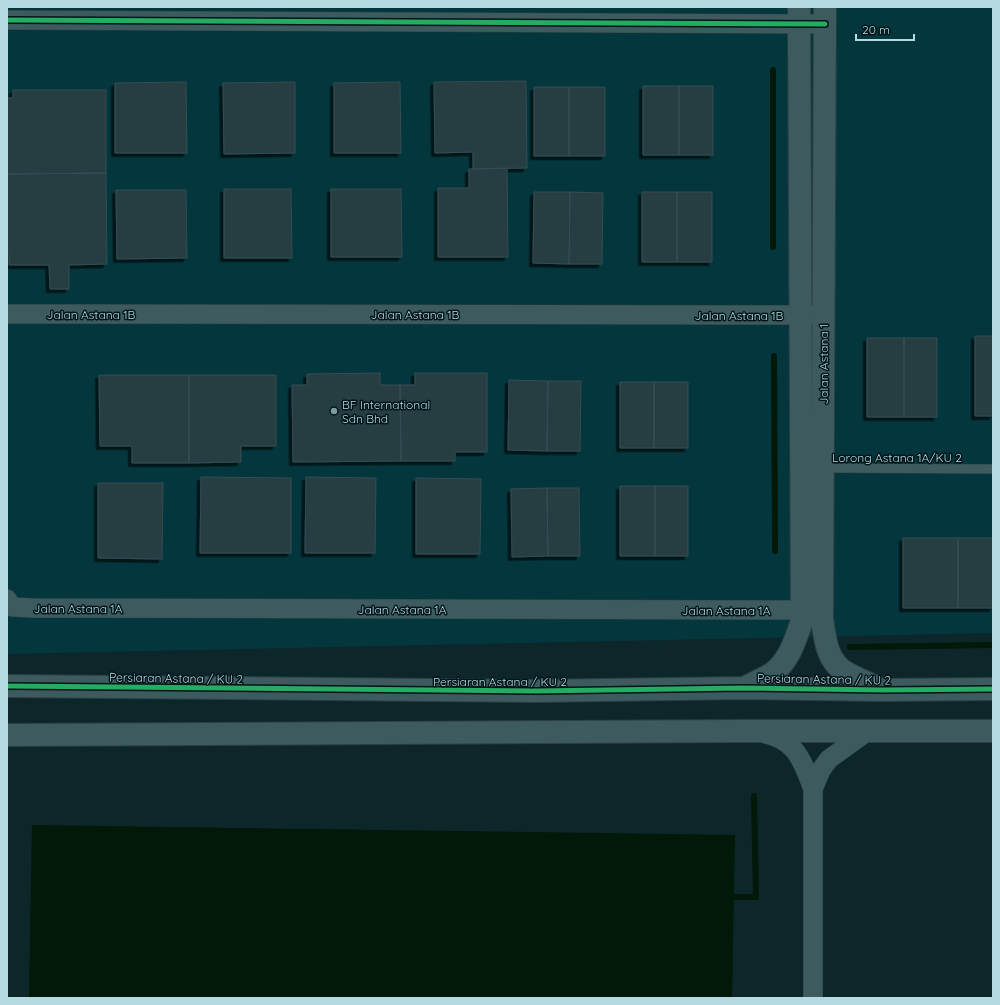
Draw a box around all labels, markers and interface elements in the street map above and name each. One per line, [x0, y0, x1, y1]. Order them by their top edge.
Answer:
scale bar [856, 16, 914, 42]
text: 20 m [862, 22, 890, 37]
street label: Jalan Astana 1B [47, 307, 136, 322]
street label: Jalan Astana 1B [371, 307, 460, 322]
street label: Jalan Astana 1B [695, 308, 784, 323]
street label: Jalan Astana 1 [816, 323, 831, 405]
place label: BF International Sdn Bhd [342, 397, 430, 426]
marker: BF International Sdn Bhd [329, 406, 339, 416]
street label: Lorong Astana 1A/KU 2 [832, 450, 962, 465]
street label: Jalan Astana 1A [34, 601, 123, 616]
street label: Jalan Astana 1A [358, 602, 447, 617]
street label: Jalan Astana 1A [682, 603, 771, 618]
street label: Persiaran Astana / KU 2 [109, 669, 243, 687]
street label: Persiaran Astana / KU 2 [757, 670, 891, 688]
street label: Persiaran Astana / KU 2 [433, 674, 567, 689]

